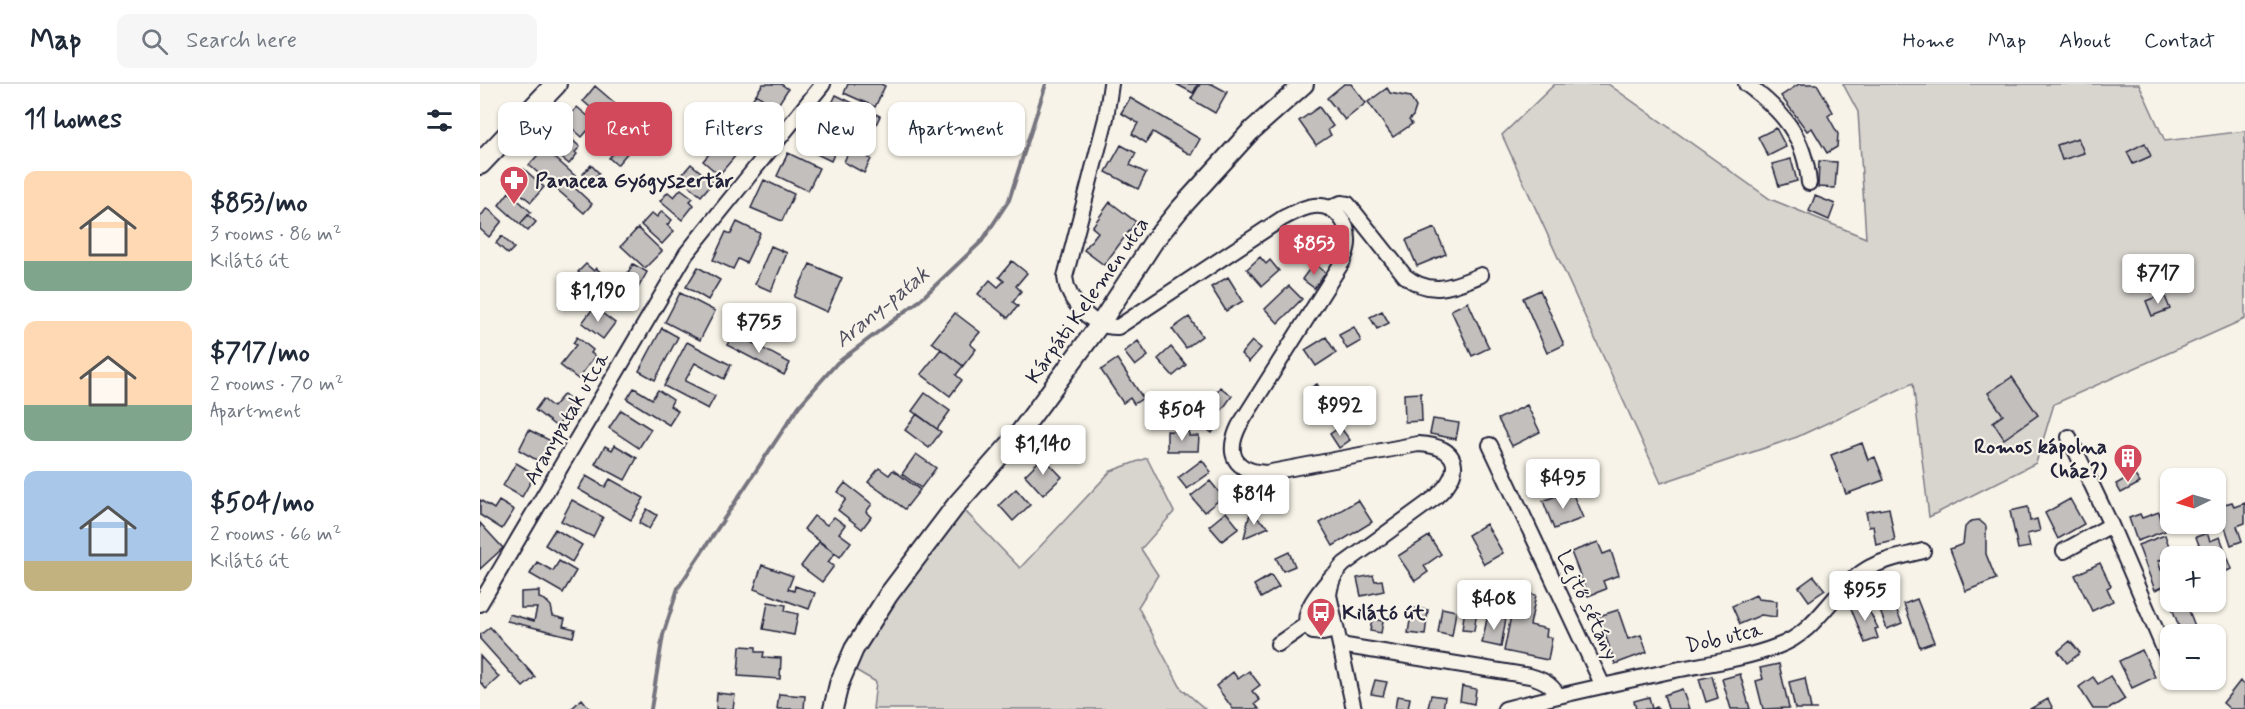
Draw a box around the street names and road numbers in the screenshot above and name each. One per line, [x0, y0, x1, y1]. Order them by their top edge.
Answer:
street label: Kárpáti Kelemen utca [1020, 212, 1156, 390]
street label: Aranypatak utca [518, 347, 616, 490]
street label: Lejtő sétány [1549, 546, 1625, 665]
street label: Dob utca [1683, 615, 1766, 660]

